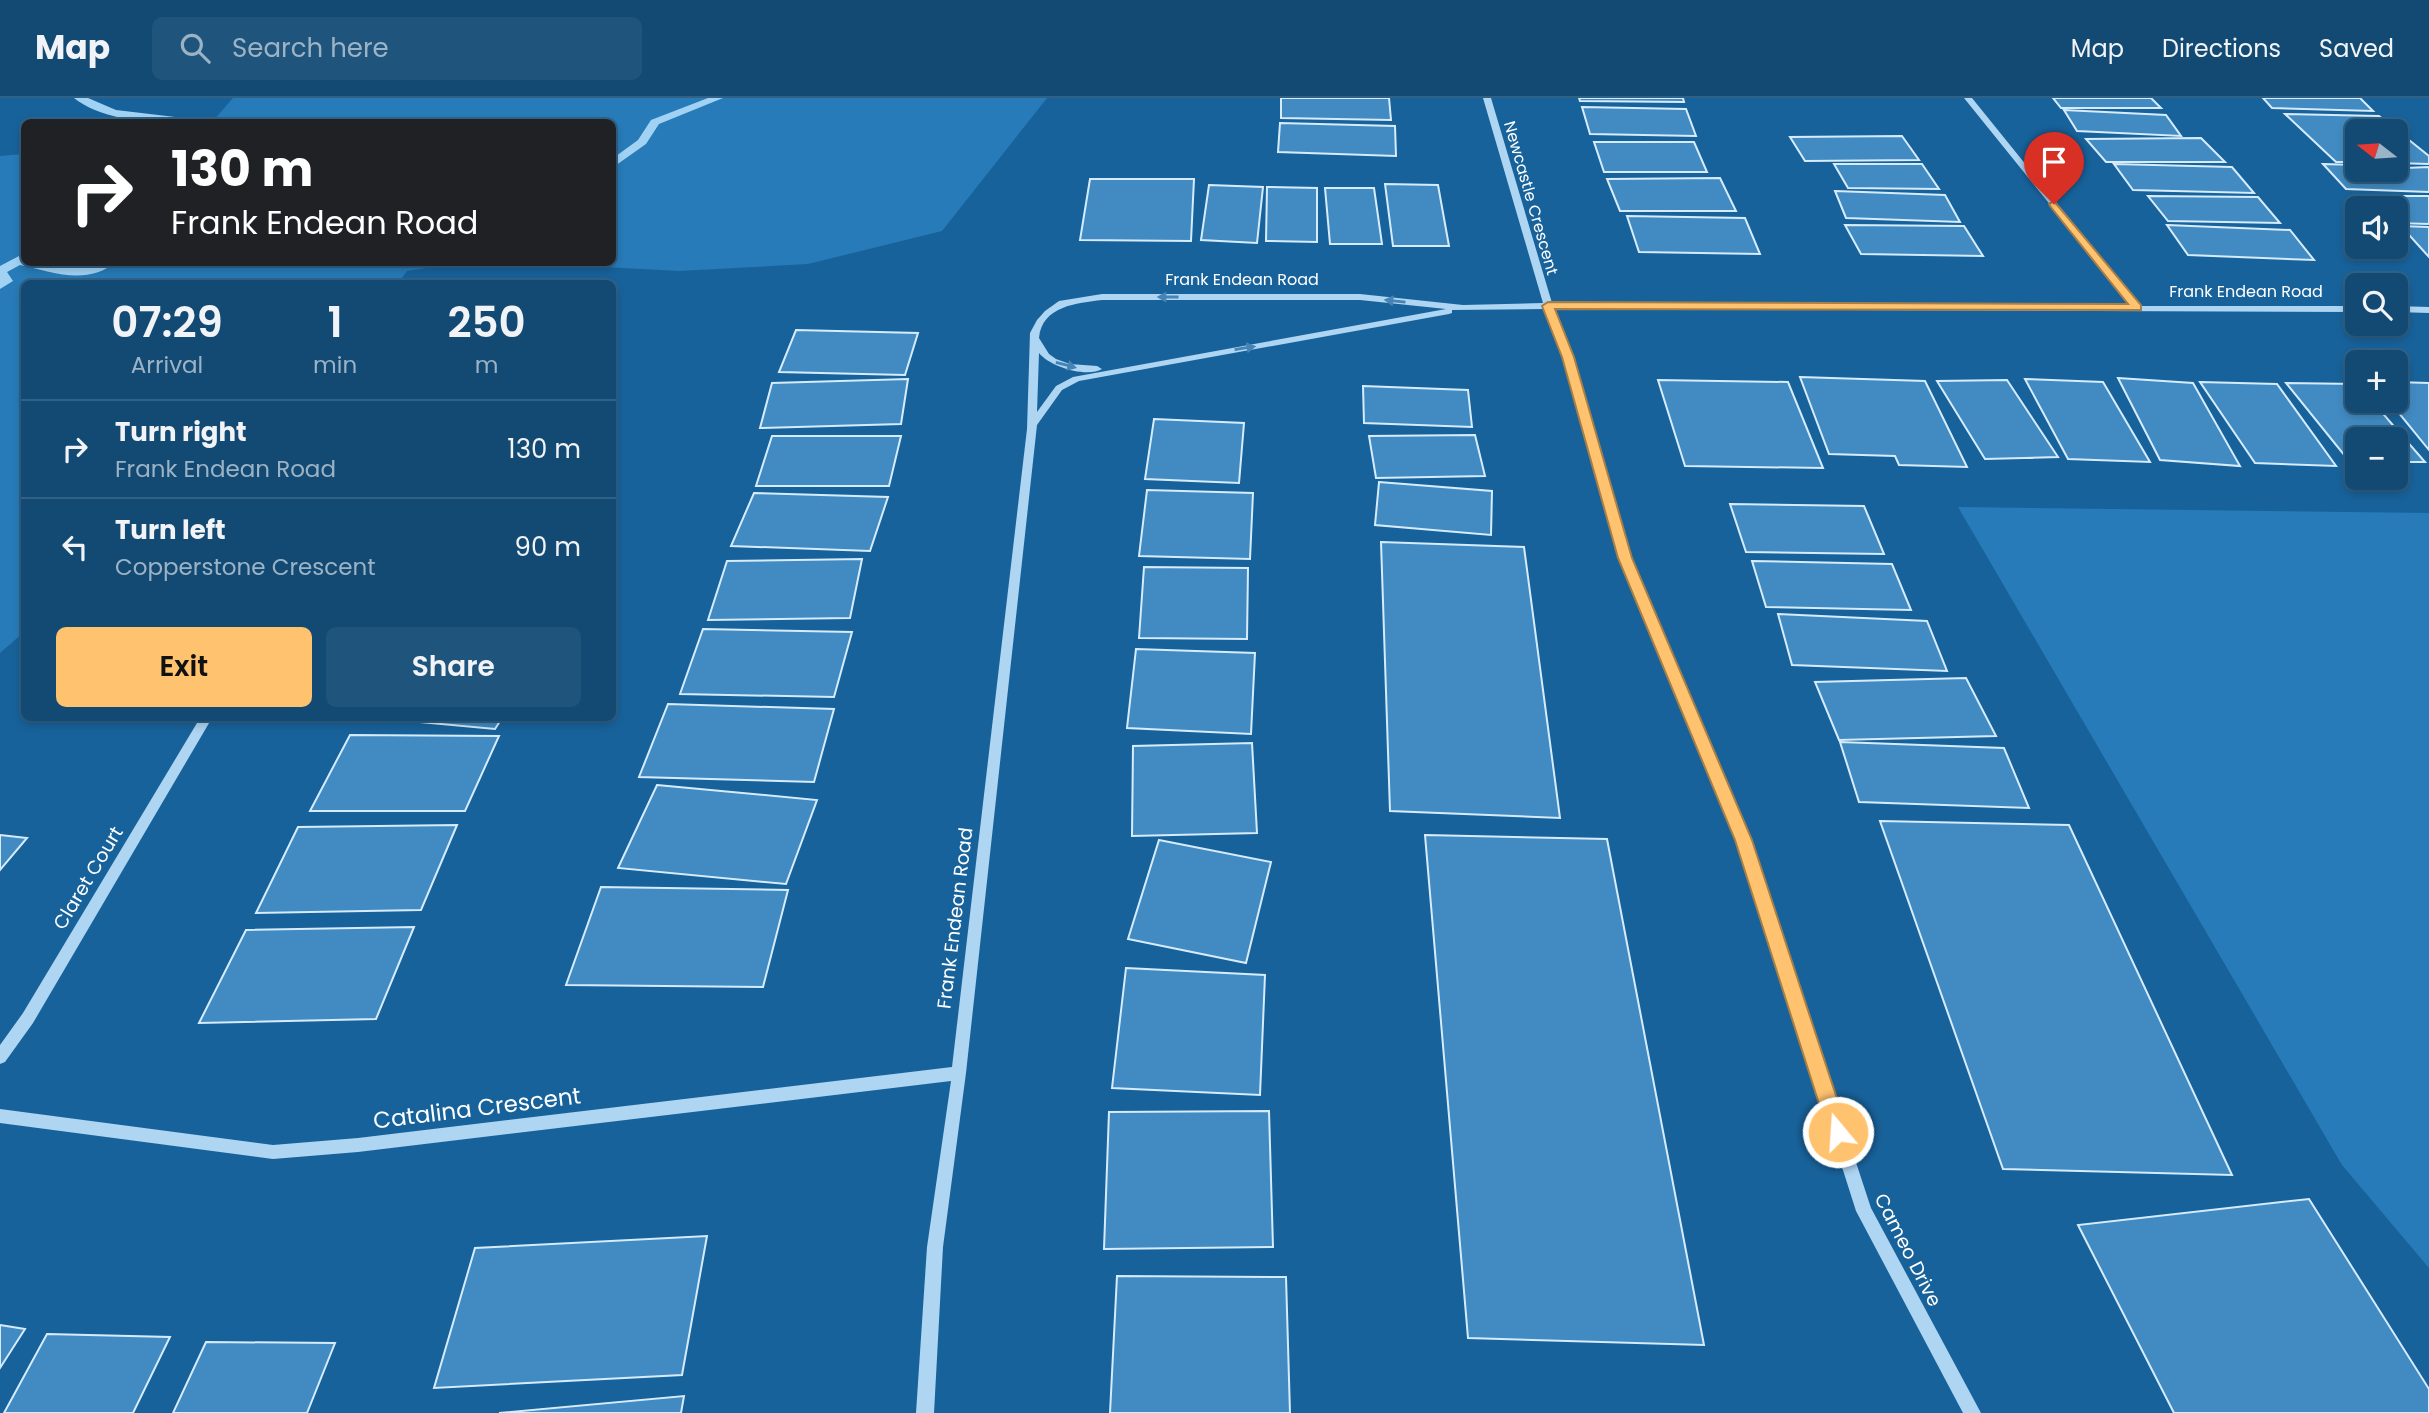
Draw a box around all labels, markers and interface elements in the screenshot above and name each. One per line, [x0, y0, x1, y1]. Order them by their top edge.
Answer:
search box [152, 17, 642, 80]
text: Map [35, 24, 110, 71]
icon: search [176, 29, 214, 67]
text: Search here [232, 30, 389, 66]
text: Map [2071, 32, 2124, 65]
text: Directions [2162, 32, 2281, 65]
text: Saved [2319, 32, 2394, 65]
street label: Newcastle Crescent [1498, 118, 1564, 278]
north arrow [2345, 119, 2408, 182]
map controls [2345, 119, 2408, 490]
pin [2024, 132, 2084, 204]
text: 130 m [171, 135, 313, 203]
icon: arrive [2035, 143, 2073, 181]
icon: right [56, 147, 147, 238]
button: sound [2345, 196, 2408, 259]
text: Frank Endean Road [171, 200, 478, 245]
street label: Frank Endean Road [1165, 268, 1319, 291]
button: search [2345, 273, 2408, 336]
street label: Frank Endean Road [2169, 280, 2323, 303]
one-way arrow [1156, 291, 1178, 303]
text: 07:29 [111, 293, 223, 352]
text: 1 [328, 293, 343, 352]
text: 250 [447, 293, 526, 352]
one-way arrow [1384, 295, 1406, 306]
one-way arrow [1234, 342, 1256, 353]
text: Arrival [131, 349, 203, 381]
text: min [313, 349, 357, 381]
text: m [475, 349, 498, 381]
button: + [2345, 350, 2408, 413]
one-way arrow [1056, 360, 1078, 371]
text: Turn right [115, 414, 247, 450]
button: − [2345, 427, 2408, 490]
icon: right [56, 430, 94, 468]
text: 130 m [507, 431, 581, 467]
text: Frank Endean Road [115, 453, 336, 485]
text: Turn left [115, 512, 226, 548]
icon: left [56, 528, 94, 566]
text: 90 m [515, 529, 581, 565]
text: Copperstone Crescent [115, 551, 376, 583]
button: Exit [56, 627, 312, 707]
button: Share [326, 627, 581, 707]
street label: Claret Court [47, 821, 129, 935]
street label: Frank Endean Road [930, 826, 980, 1010]
street label: Catalina Crescent [371, 1079, 583, 1137]
position arrow [1801, 1095, 1875, 1169]
street label: Cameo Drive [1868, 1189, 1948, 1311]

